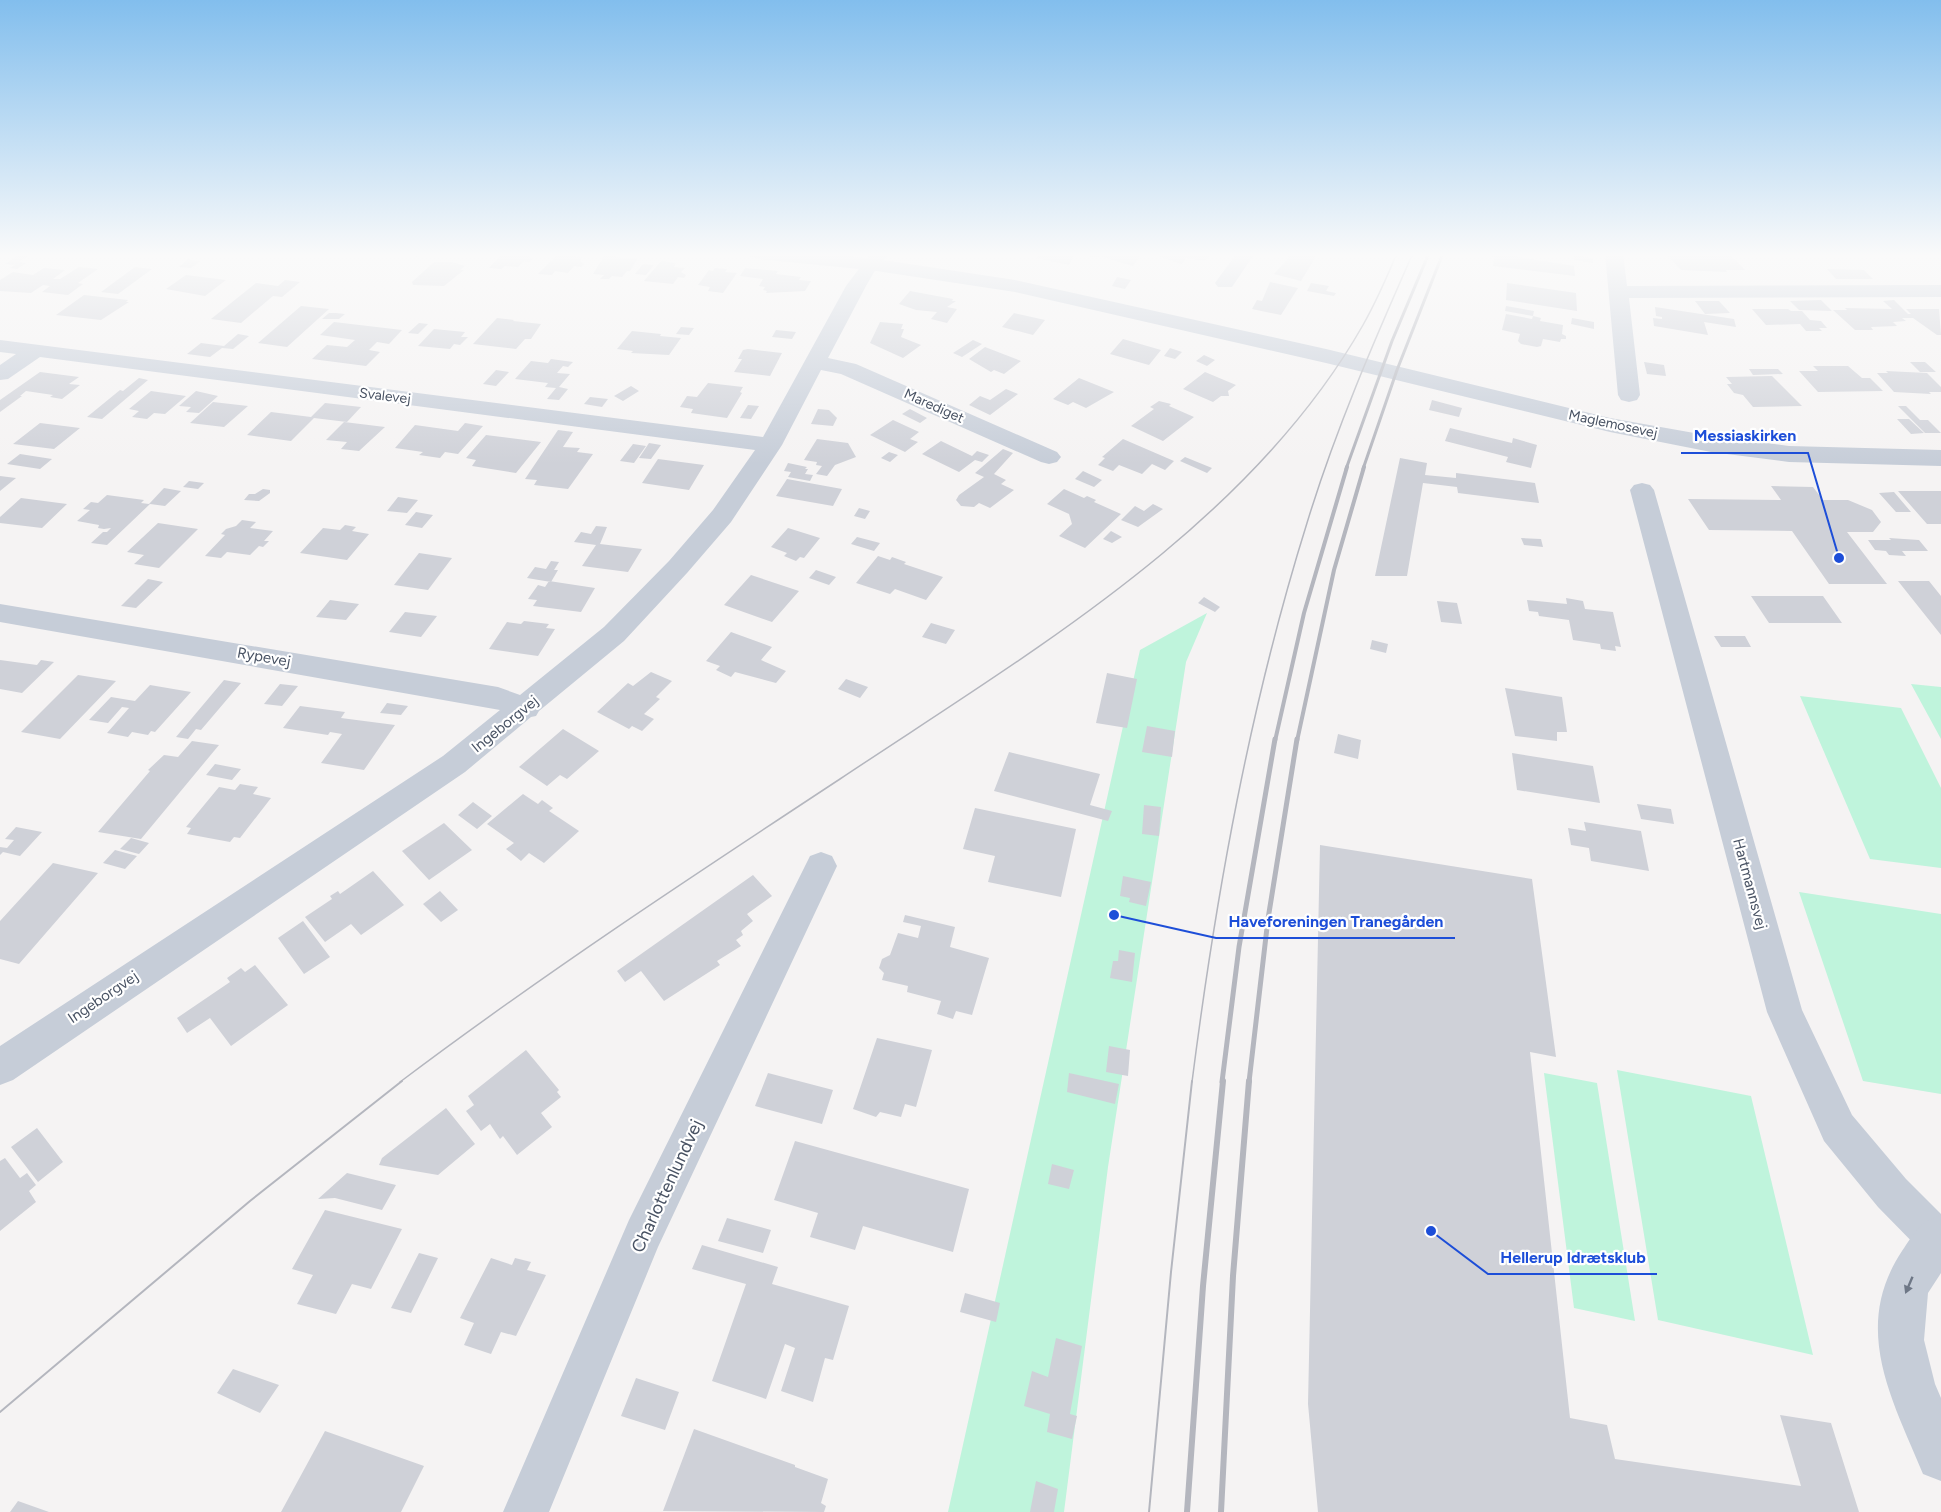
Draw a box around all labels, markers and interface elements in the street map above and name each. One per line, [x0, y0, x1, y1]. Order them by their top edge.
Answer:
street label: Svalevej [358, 384, 412, 408]
street label: Marediget [901, 385, 967, 427]
street label: Maglemosevej [1567, 406, 1659, 442]
callout: Messiaskirken [1681, 419, 1808, 453]
text: Messiaskirken [1694, 426, 1796, 445]
street label: Rypevej [236, 643, 292, 671]
street label: Ingeborgvej [468, 692, 542, 756]
street label: Hartmannsvej [1729, 836, 1771, 932]
callout: Haveforeningen Tranegården [1216, 904, 1455, 938]
text: Haveforeningen Tranegården [1229, 912, 1443, 931]
street label: Ingeborgvej [65, 967, 141, 1027]
street label: Charlottenlundvej [626, 1116, 708, 1256]
callout: Hellerup Idrætsklub [1488, 1240, 1657, 1274]
text: Hellerup Idrætsklub [1500, 1248, 1646, 1267]
one-way arrow [1904, 1276, 1914, 1294]

